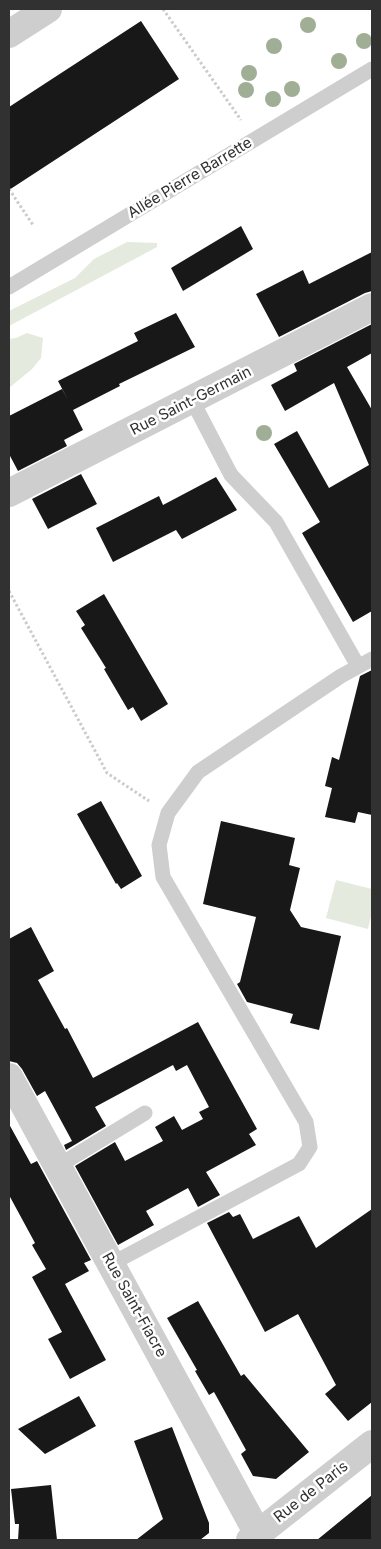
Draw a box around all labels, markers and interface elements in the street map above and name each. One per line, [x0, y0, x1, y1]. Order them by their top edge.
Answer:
street label: Allée Pierre Barrette [125, 134, 255, 222]
street label: Rue Saint-Germain [127, 363, 255, 439]
street label: Rue Saint-Fiacre [98, 1249, 170, 1361]
street label: Rue de Paris [270, 1457, 352, 1527]

